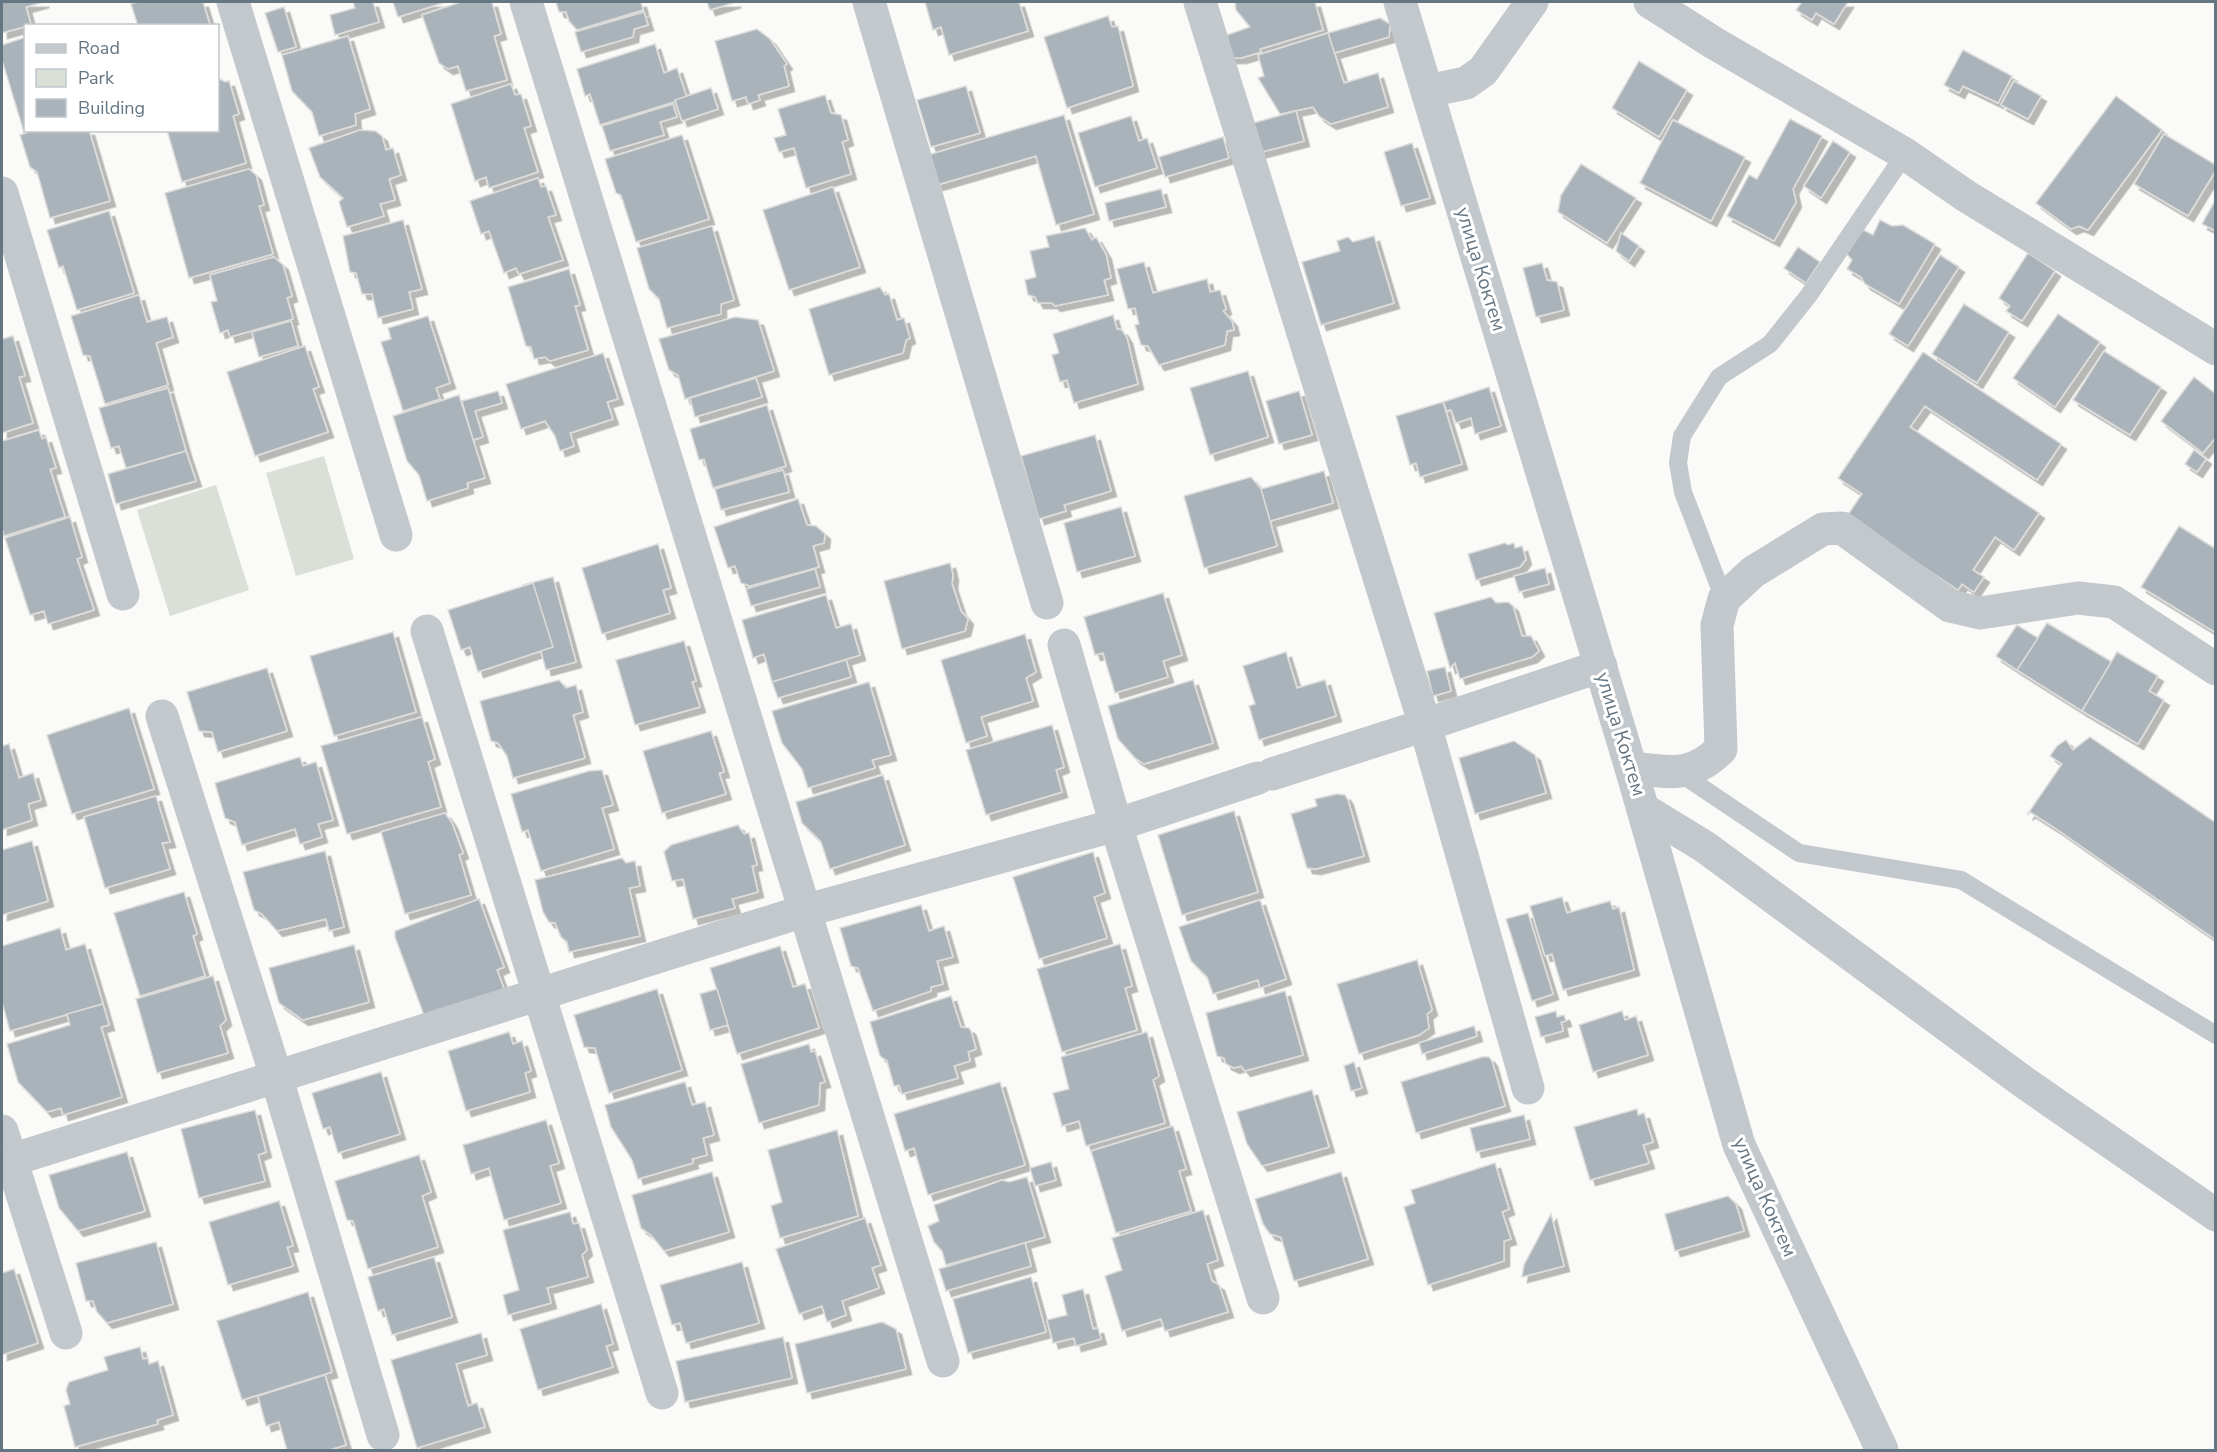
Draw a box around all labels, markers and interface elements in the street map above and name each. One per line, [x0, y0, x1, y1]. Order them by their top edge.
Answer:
legend [24, 24, 219, 132]
text: Road [78, 36, 120, 60]
text: Park [78, 66, 115, 90]
text: Building [78, 96, 145, 120]
street label: улица Коктем [1449, 204, 1513, 334]
street label: улица Коктем [1589, 669, 1653, 799]
street label: улица Коктем [1727, 1133, 1803, 1261]

